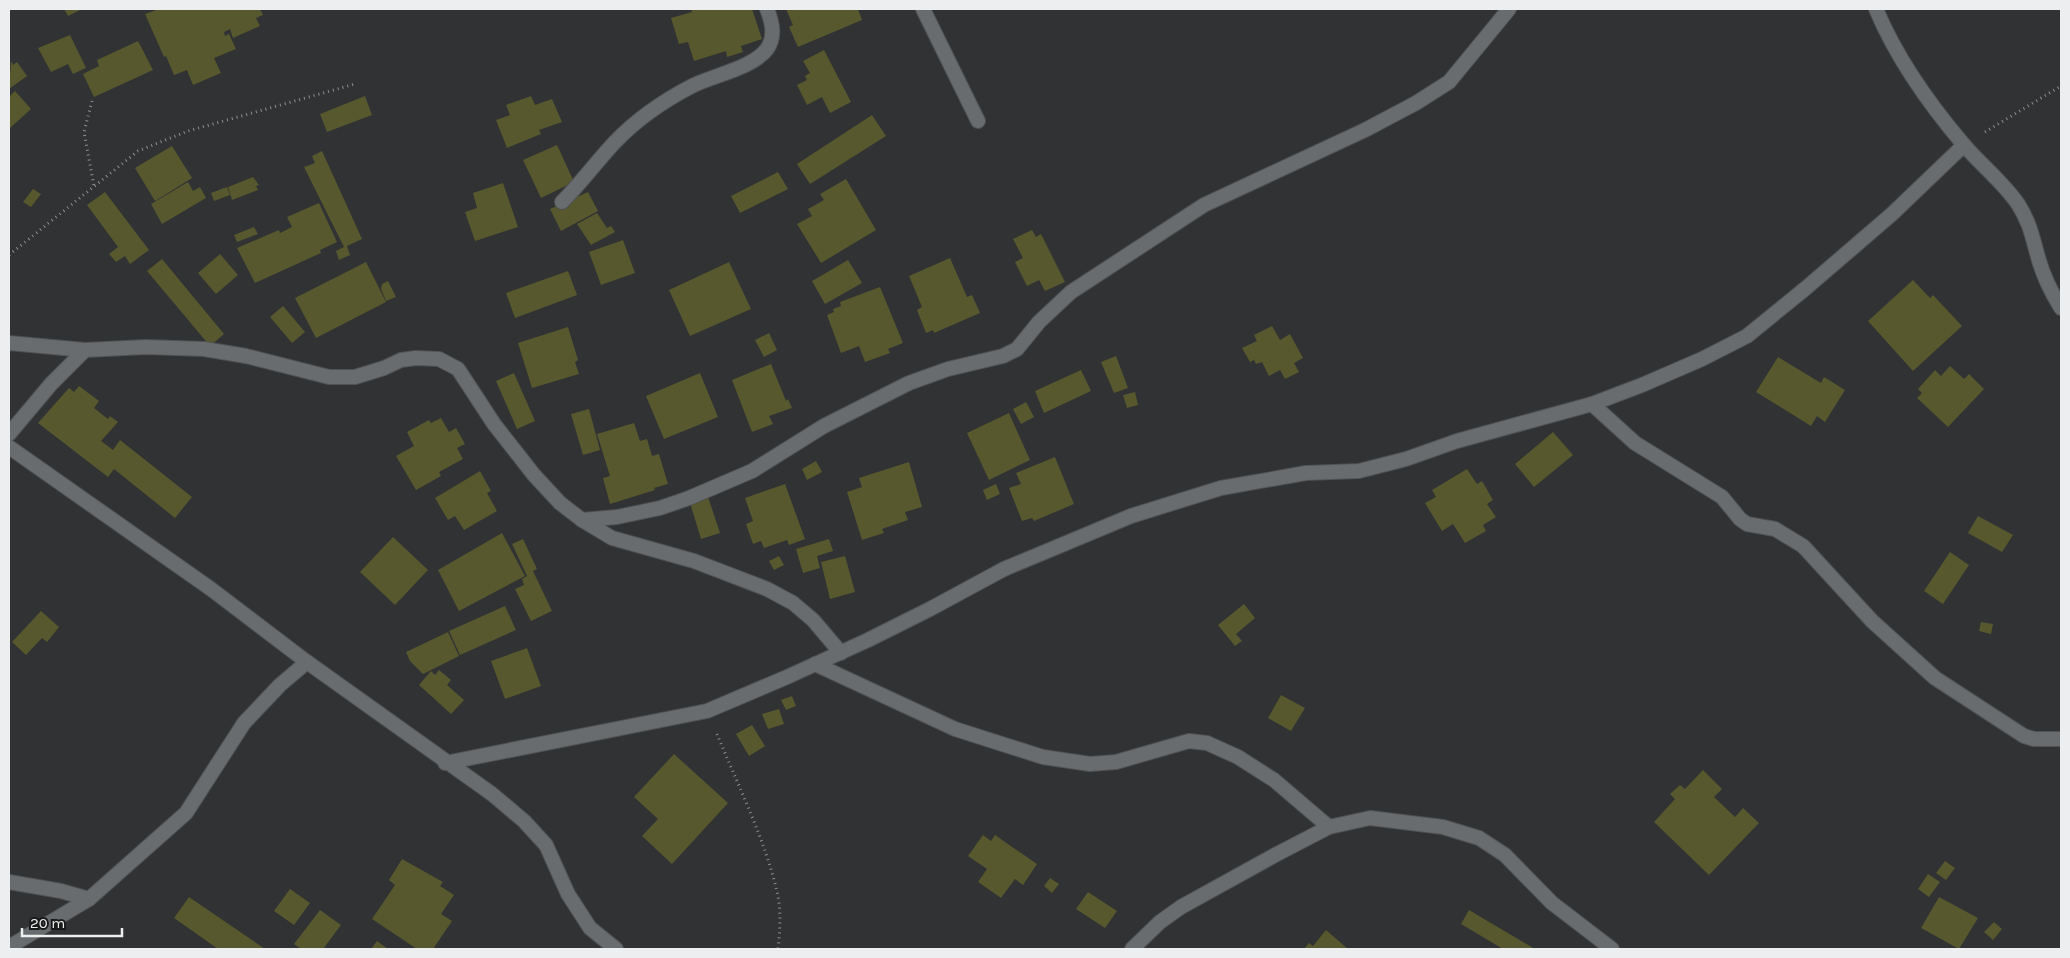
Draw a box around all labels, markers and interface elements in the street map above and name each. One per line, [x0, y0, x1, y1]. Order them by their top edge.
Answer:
scale bar [22, 906, 122, 938]
text: 20 m [30, 914, 65, 932]

